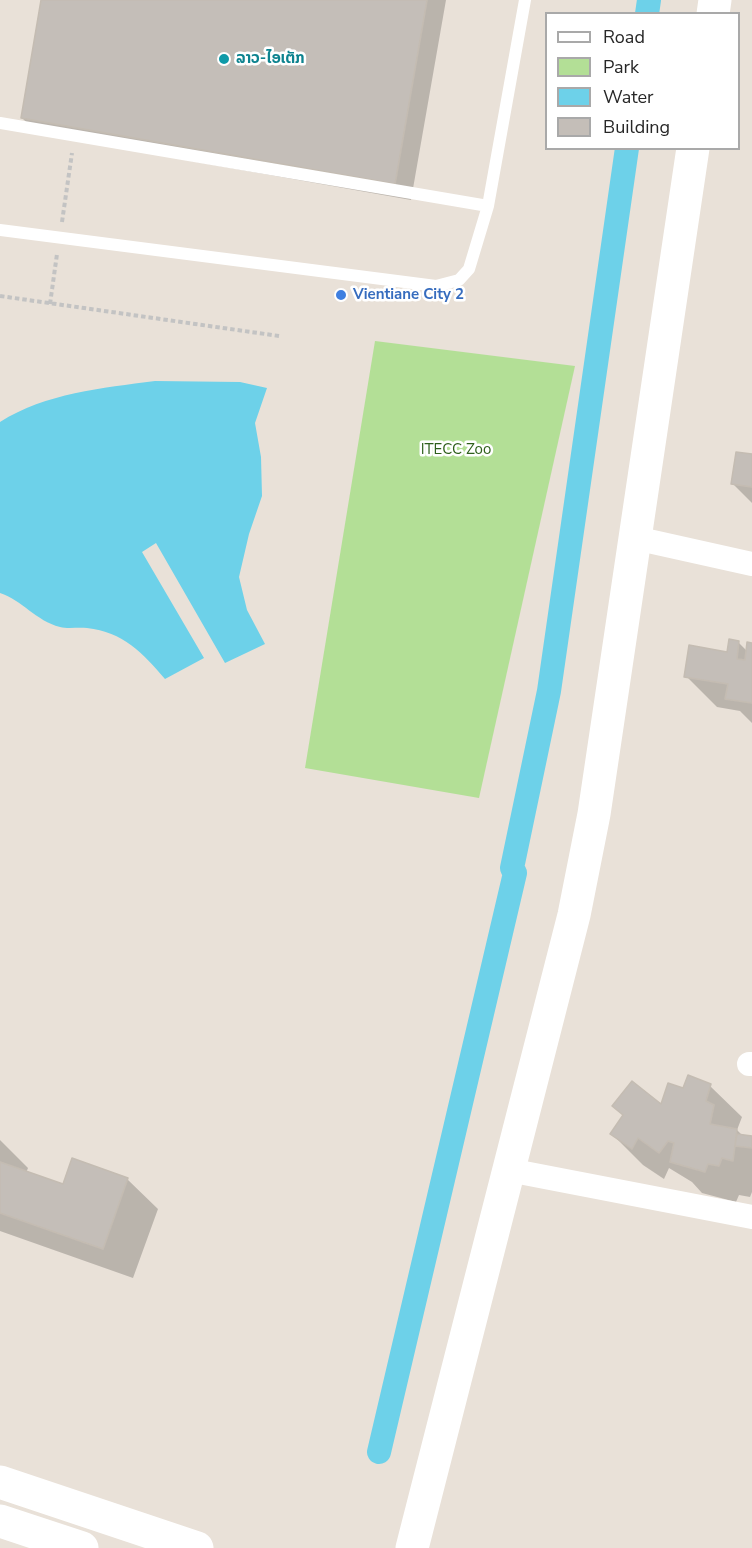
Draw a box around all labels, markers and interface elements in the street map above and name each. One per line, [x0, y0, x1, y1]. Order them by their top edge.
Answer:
legend [545, 12, 740, 150]
text: Road [603, 25, 645, 49]
place label: ລາວ-ໄອເຕັກ [236, 50, 305, 68]
marker: ລາວ-ໄອເຕັກ [217, 52, 231, 66]
text: Park [603, 55, 639, 79]
text: Water [603, 85, 654, 109]
text: Building [603, 115, 670, 139]
place label: Vientiane City 2 [353, 286, 464, 304]
marker: Vientiane City 2 [334, 288, 348, 302]
park label: ITECC Zoo [421, 441, 491, 459]

